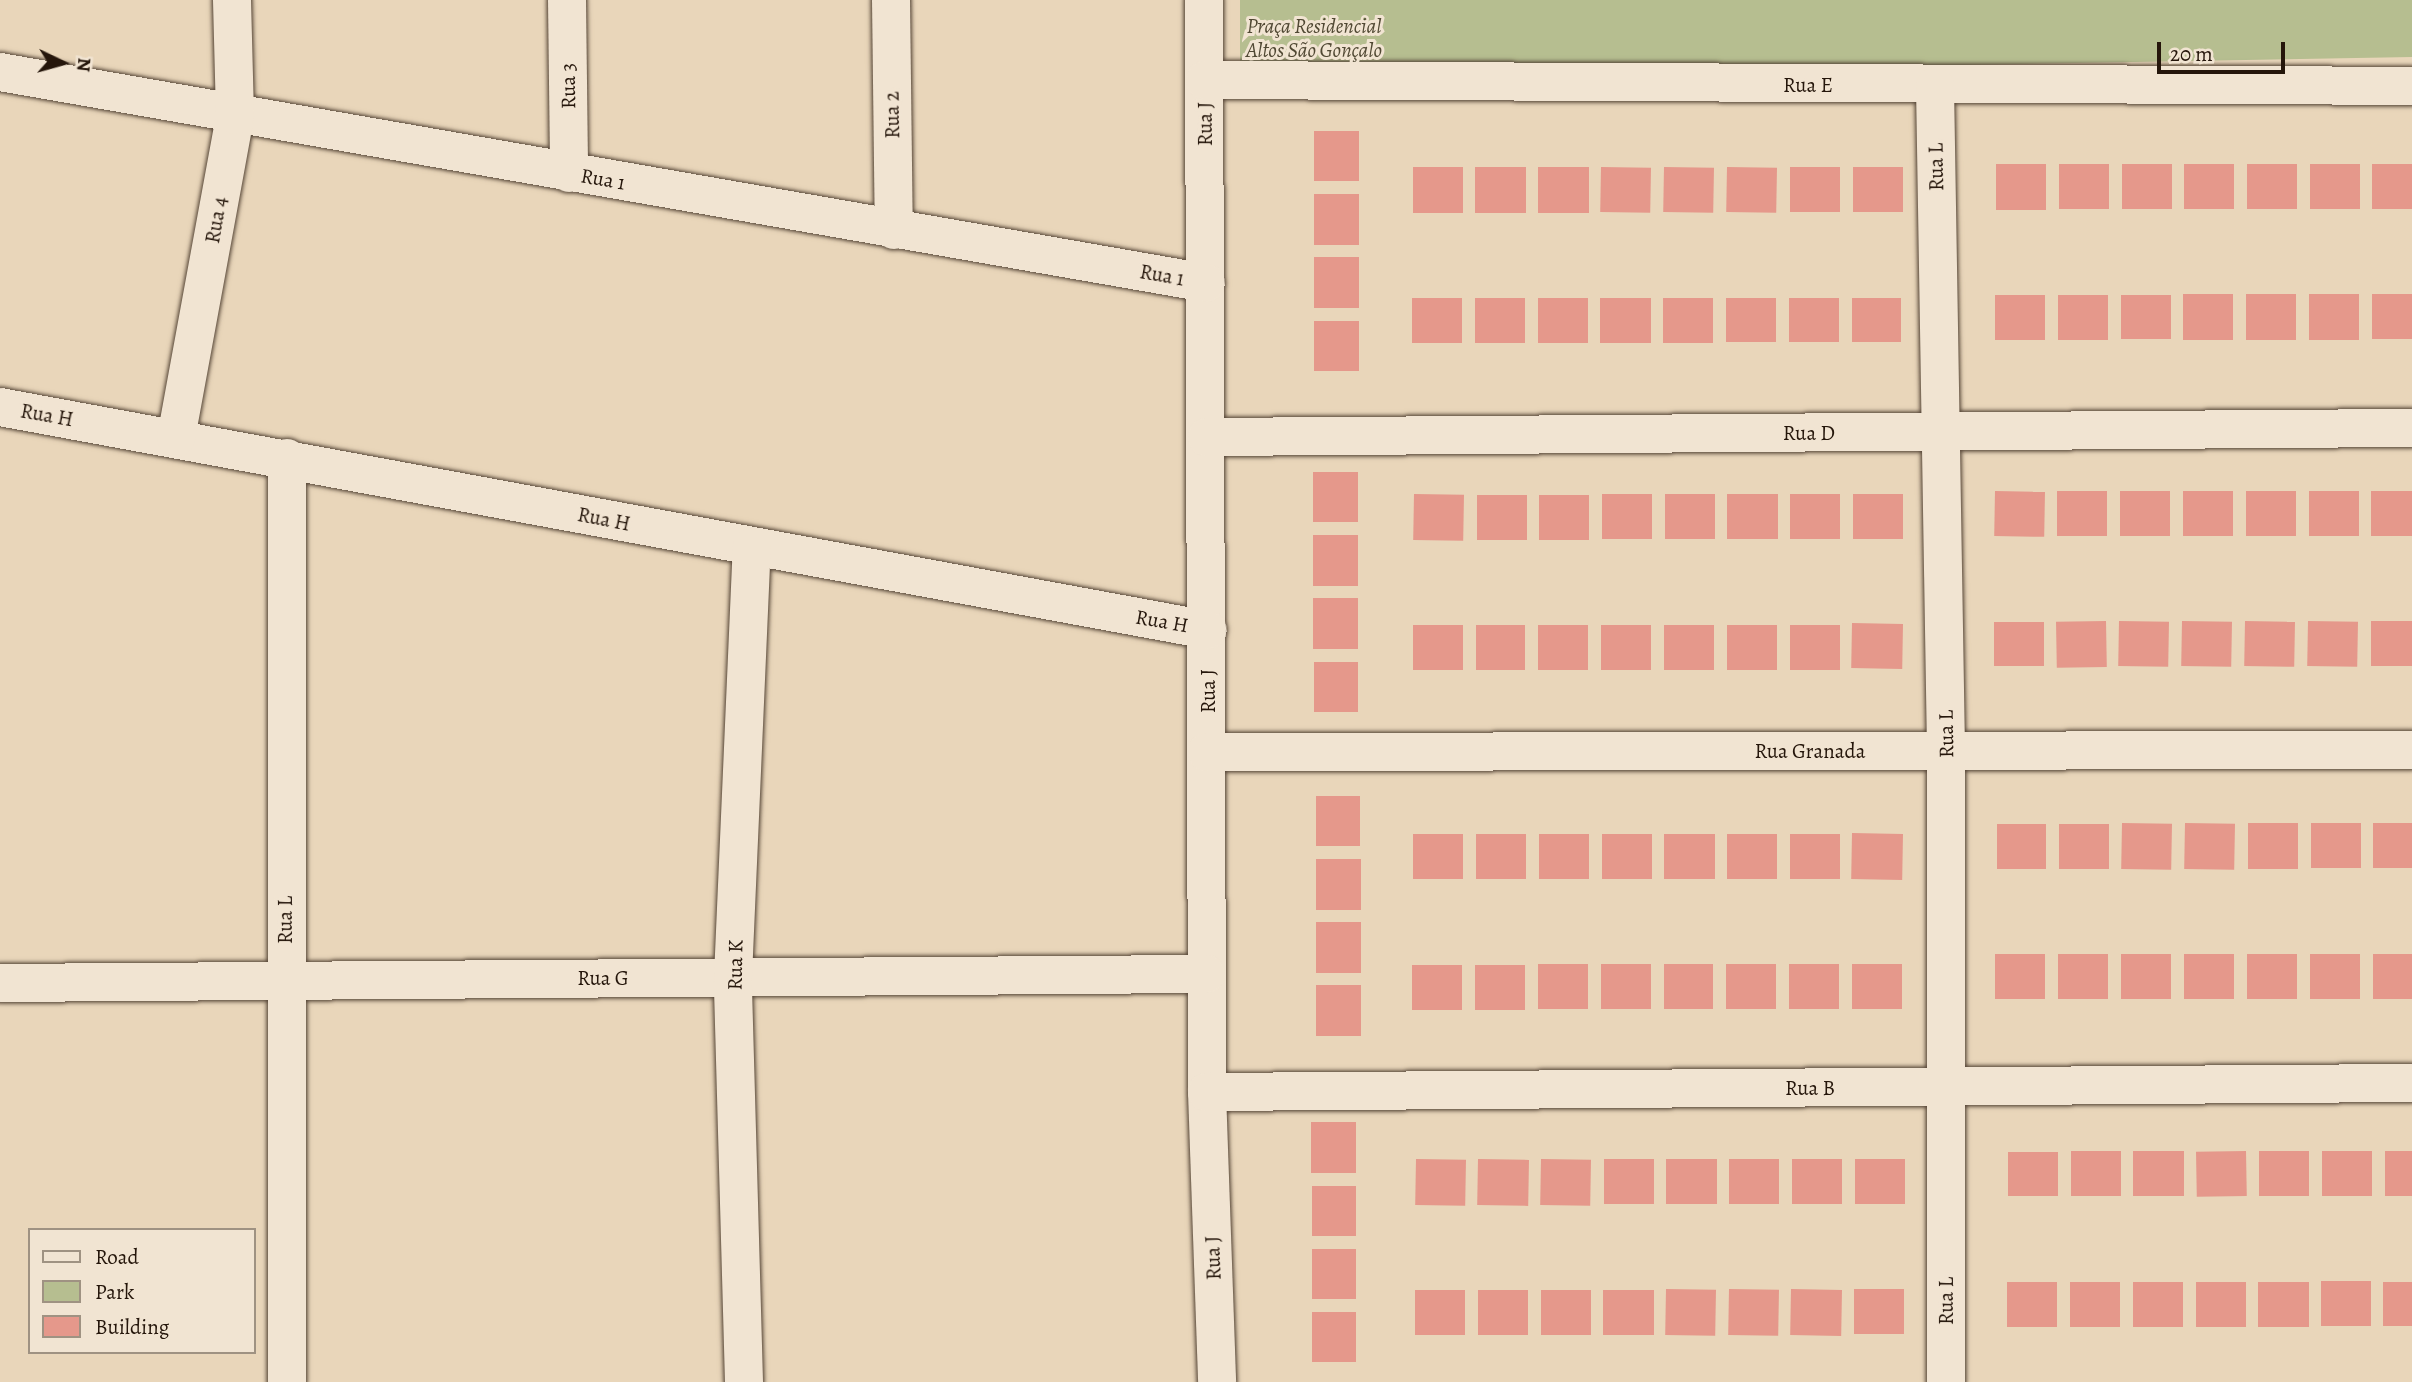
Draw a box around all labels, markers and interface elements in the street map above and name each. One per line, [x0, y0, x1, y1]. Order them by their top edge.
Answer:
park label: Praça Residencial Altos São Gonçalo [1246, 13, 1382, 63]
north arrow [28, 28, 98, 98]
scale bar [2160, 28, 2288, 72]
text: 20 m [2170, 40, 2213, 68]
text: N [70, 57, 97, 73]
street label: Rua 3 [555, 63, 581, 109]
street label: Rua E [1783, 72, 1833, 98]
street label: Rua 2 [879, 91, 905, 139]
street label: Rua J [1192, 102, 1218, 146]
street label: Rua L [1923, 143, 1949, 191]
street label: Rua 1 [579, 163, 627, 195]
street label: Rua 4 [200, 195, 232, 245]
street label: Rua 1 [1138, 259, 1186, 291]
street label: Rua H [19, 398, 75, 432]
street label: Rua D [1783, 420, 1835, 446]
street label: Rua H [575, 502, 633, 536]
street label: Rua H [1134, 604, 1190, 638]
street label: Rua J [1195, 669, 1221, 713]
street label: Rua L [1933, 710, 1959, 758]
street label: Rua Granada [1754, 738, 1866, 764]
street label: Rua L [272, 896, 298, 944]
street label: Rua K [722, 939, 748, 991]
street label: Rua G [577, 965, 629, 991]
street label: Rua B [1785, 1075, 1835, 1101]
legend [28, 1228, 256, 1354]
street label: Rua J [1200, 1235, 1226, 1281]
text: Road [95, 1243, 139, 1271]
street label: Rua L [1933, 1277, 1959, 1325]
text: Park [95, 1278, 134, 1306]
text: Building [95, 1313, 169, 1341]

